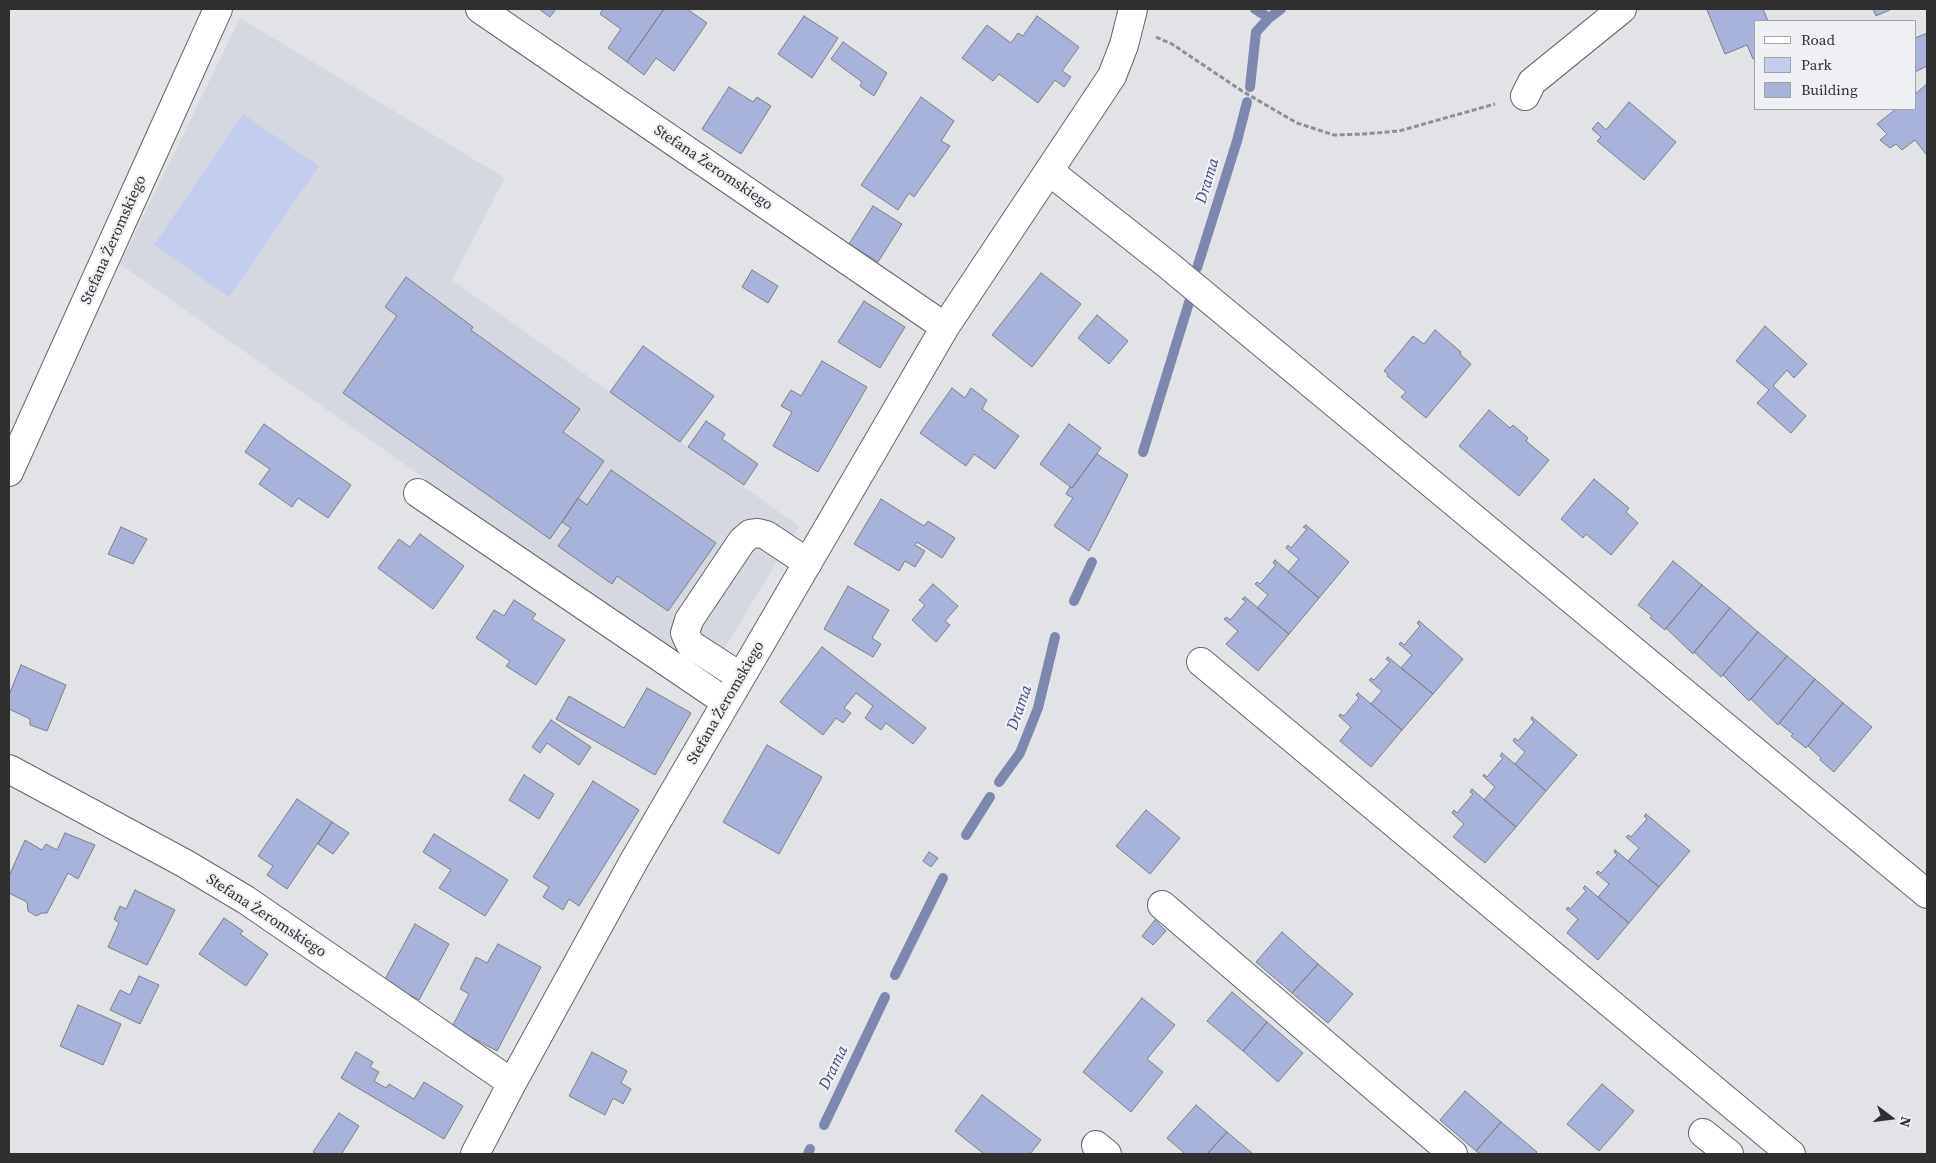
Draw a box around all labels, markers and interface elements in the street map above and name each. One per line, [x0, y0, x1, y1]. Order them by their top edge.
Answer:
legend [1754, 20, 1916, 110]
text: Road [1801, 29, 1835, 50]
text: Park [1801, 54, 1832, 75]
text: Building [1801, 79, 1858, 100]
street label: Stefana Żeromskiego [650, 122, 776, 214]
water label: Drama [1192, 156, 1224, 206]
street label: Stefana Żeromskiego [77, 173, 151, 307]
street label: Stefana Żeromskiego [683, 638, 769, 768]
water label: Drama [1003, 683, 1037, 733]
street label: Stefana Żeromskiego [203, 870, 329, 962]
water label: Drama [815, 1043, 853, 1093]
north arrow [1866, 1093, 1916, 1143]
text: N [1895, 1114, 1916, 1129]

